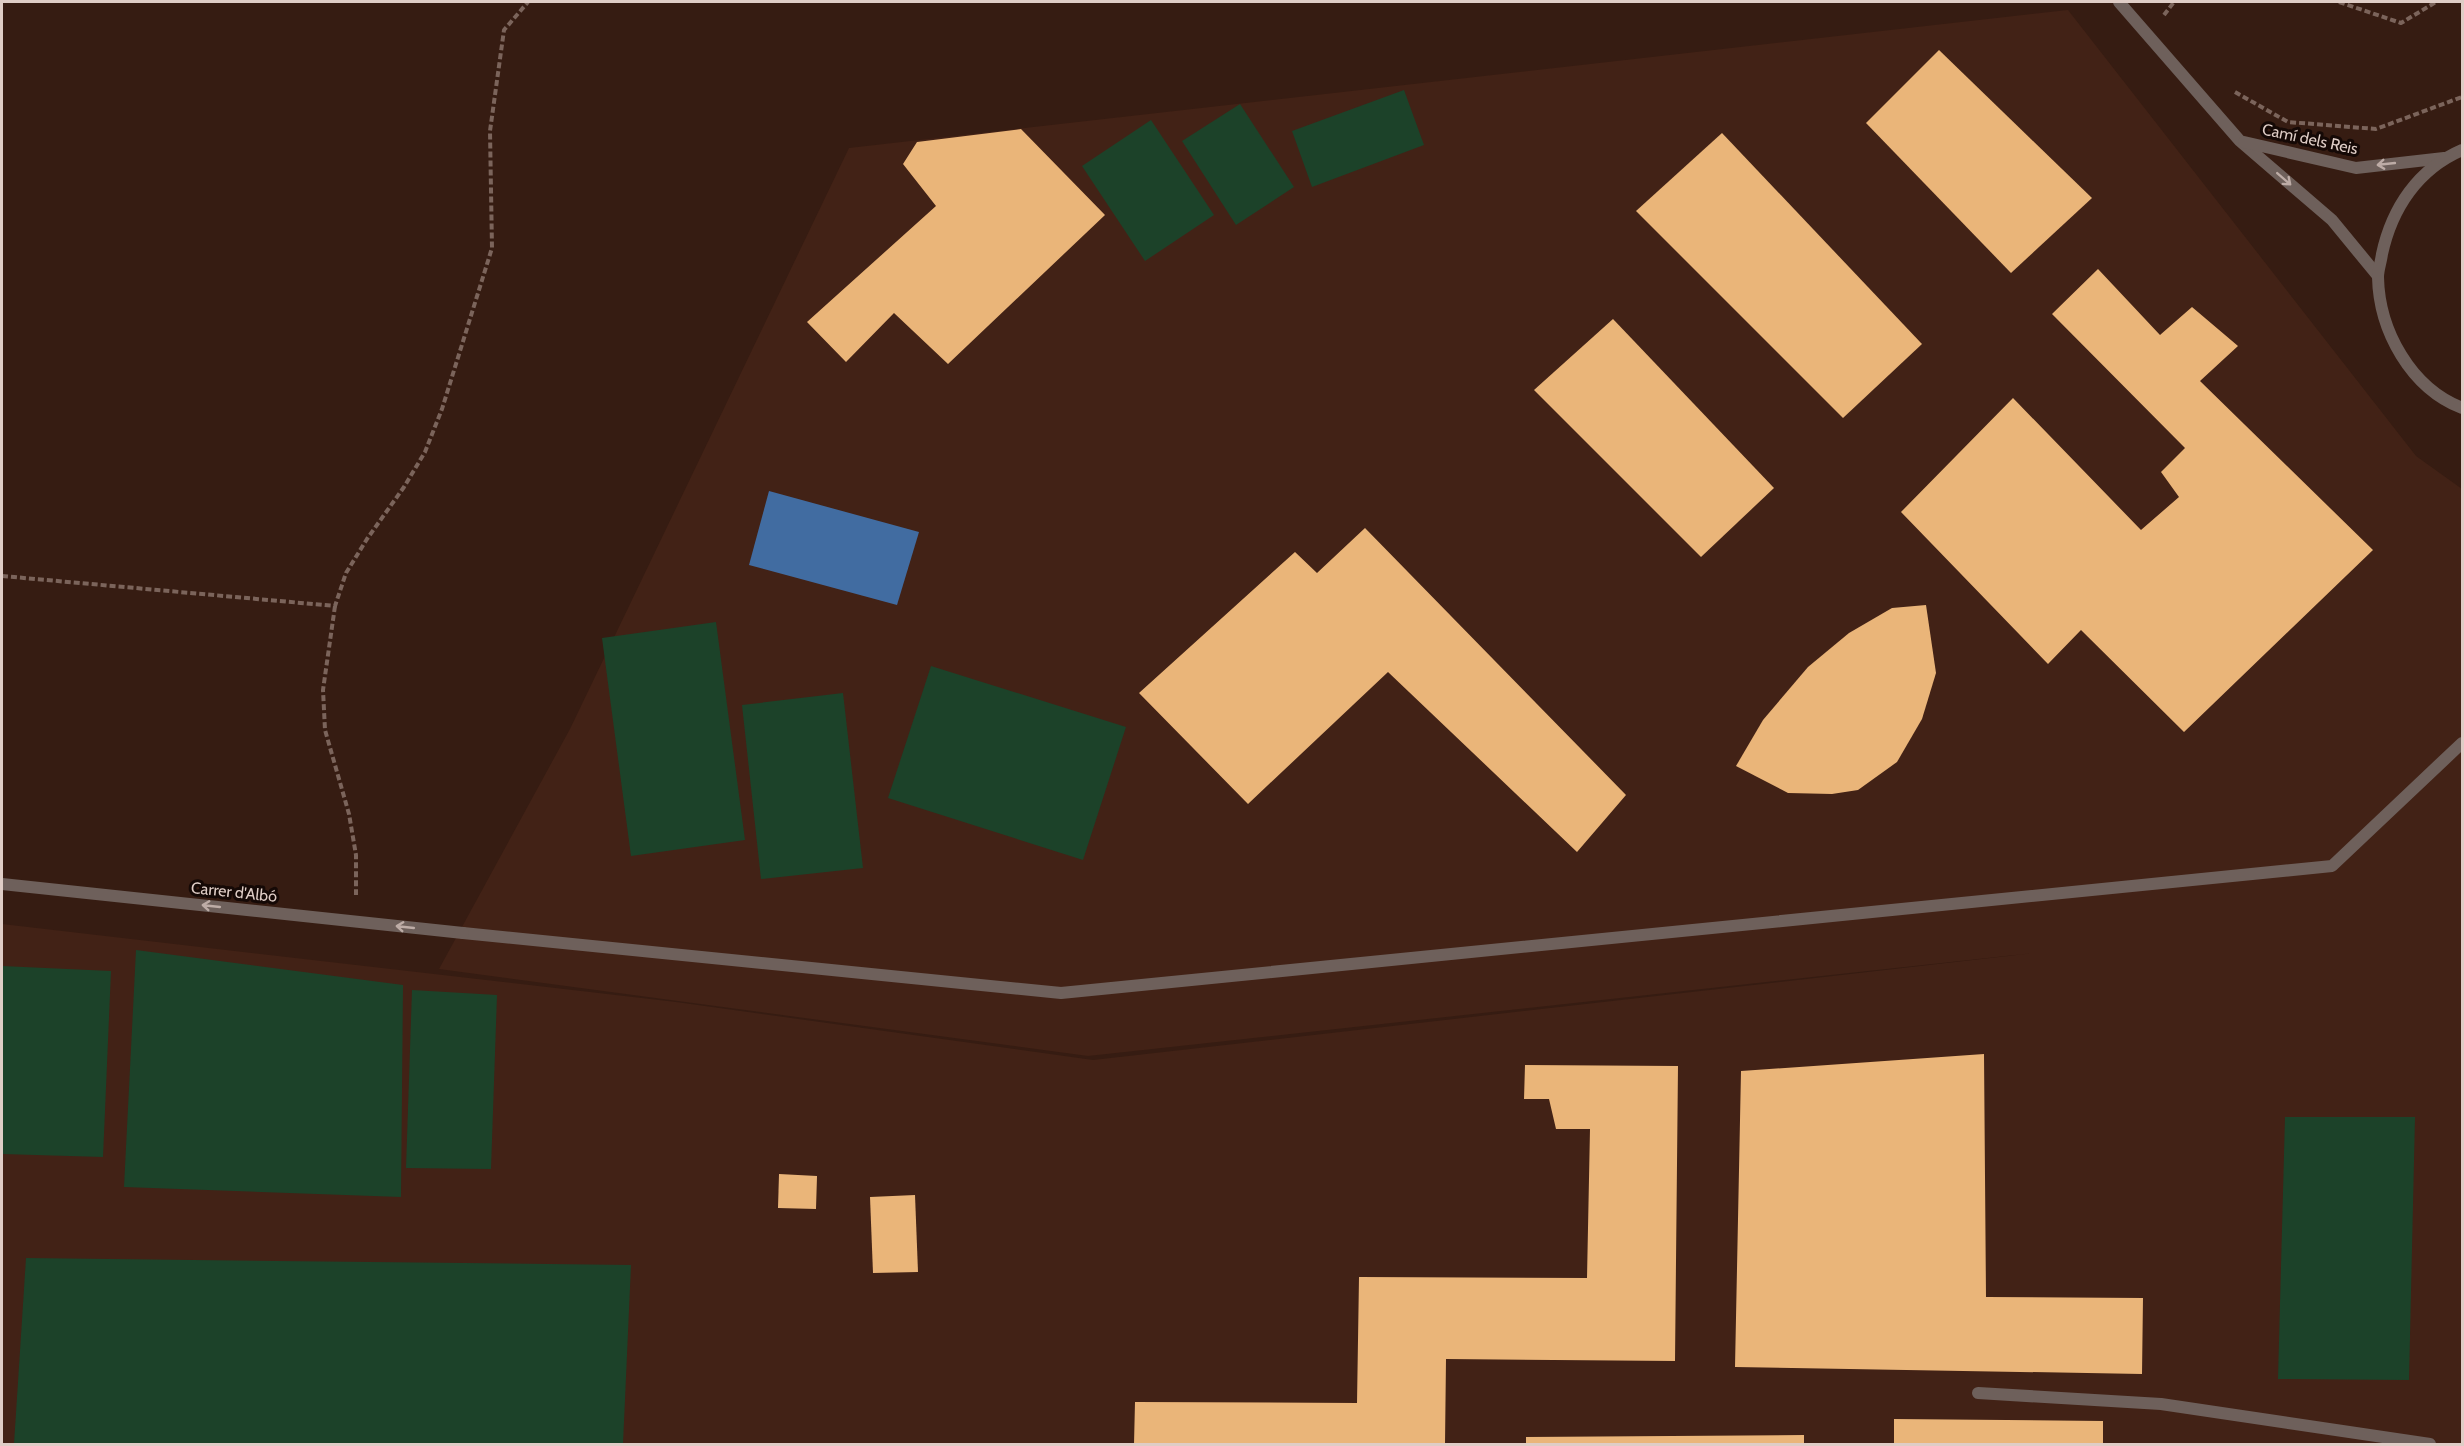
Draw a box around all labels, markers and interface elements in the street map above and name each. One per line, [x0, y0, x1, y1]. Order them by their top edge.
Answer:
street label: Camí dels Reis [2260, 120, 2360, 158]
one-way arrow [2377, 159, 2397, 170]
one-way arrow [2276, 172, 2291, 186]
street label: Carrer d'Albó [190, 878, 278, 906]
one-way arrow [201, 900, 221, 911]
one-way arrow [395, 921, 415, 932]

